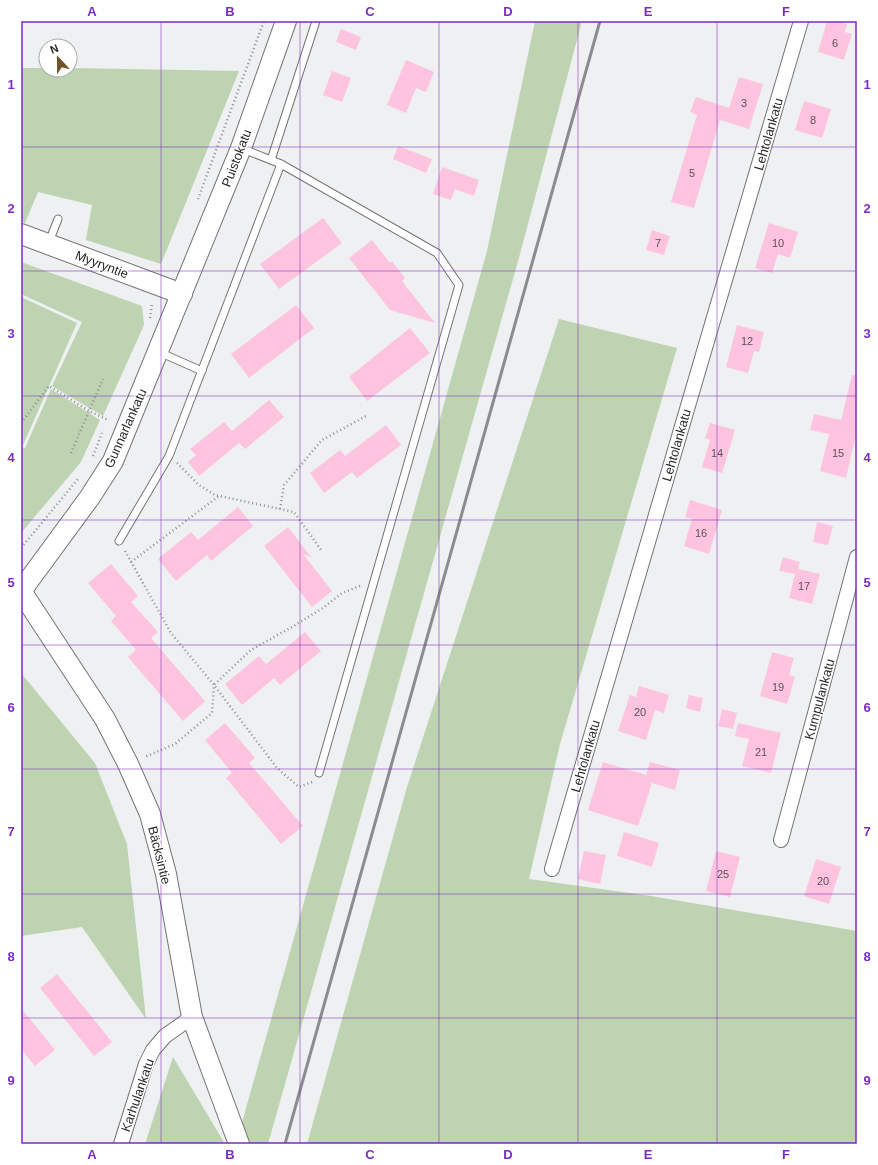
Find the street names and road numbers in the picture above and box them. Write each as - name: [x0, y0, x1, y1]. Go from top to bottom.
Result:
- street label: Lehtolankatu: [751, 96, 786, 172]
- street label: Puistokatu: [219, 127, 254, 189]
- street label: Myyryntie: [73, 247, 130, 281]
- street label: Gunnarlankatu: [101, 386, 150, 470]
- street label: Lehtolankatu: [659, 407, 694, 483]
- street label: Kumpulankatu: [801, 657, 837, 741]
- street label: Lehtolankatu: [568, 718, 603, 794]
- street label: Bäcksintie: [145, 825, 174, 886]
- street label: Karhulankatu: [118, 1056, 157, 1134]

